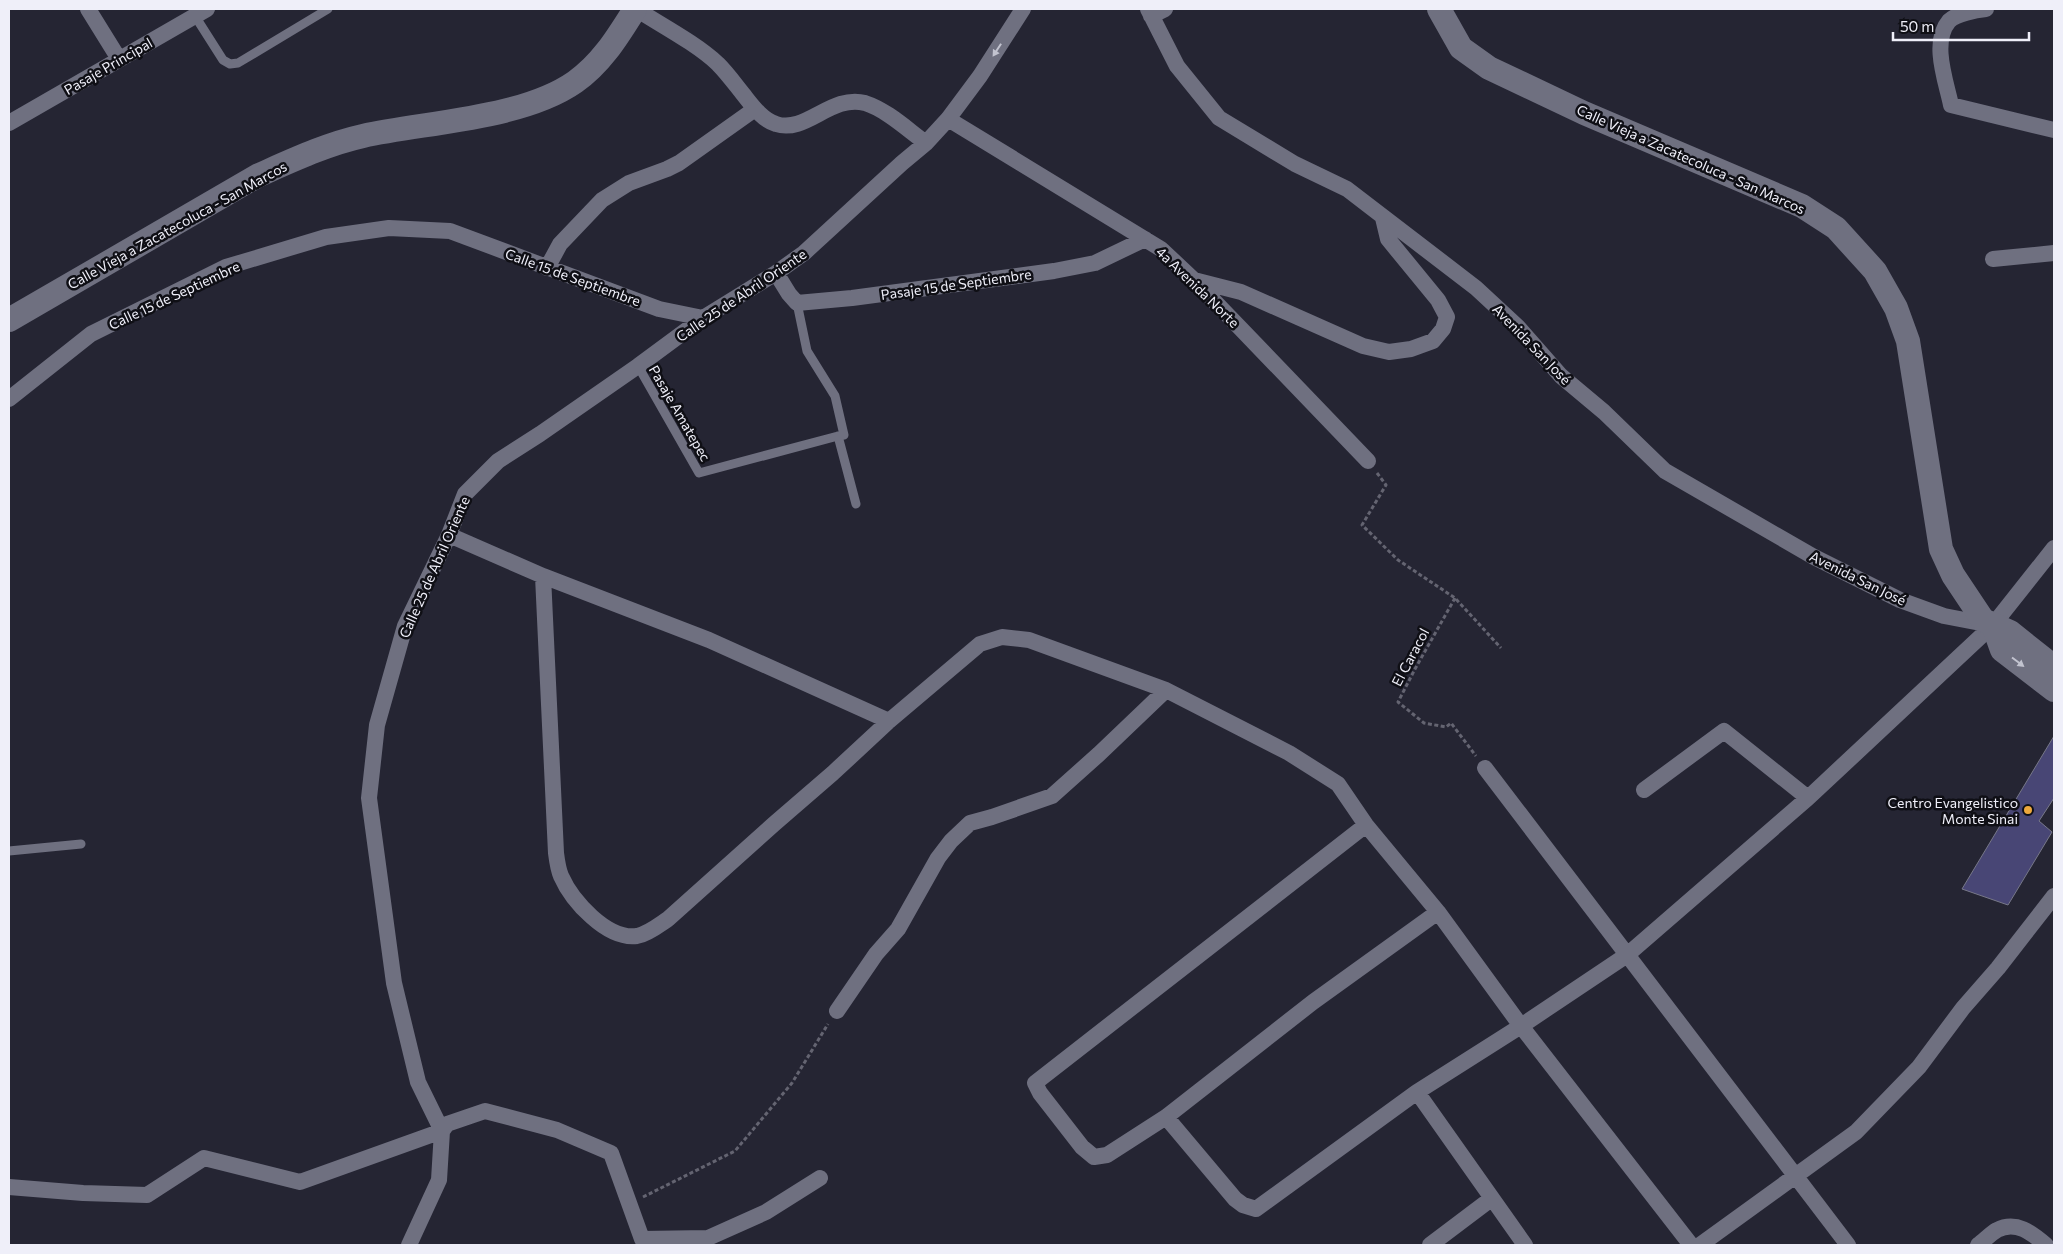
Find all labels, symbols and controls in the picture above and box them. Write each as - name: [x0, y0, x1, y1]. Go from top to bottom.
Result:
- scale bar: [1893, 10, 2029, 42]
- text: 50 m: [1900, 17, 1934, 35]
- street label: Pasaje Principal: [61, 34, 155, 98]
- one-way arrow: [992, 43, 1002, 56]
- street label: Calle Vieja a Zacatecoluca - San Marcos: [1574, 101, 1808, 217]
- street label: Calle Vieja a Zacatecoluca - San Marcos: [64, 157, 290, 293]
- street label: 4a Avenida Norte: [1153, 243, 1243, 331]
- street label: Calle 15 de Septiembre: [503, 245, 643, 309]
- street label: Calle 25 de Abril Oriente: [673, 245, 809, 345]
- street label: Calle 15 de Septiembre: [106, 257, 242, 333]
- street label: Pasaje 15 de Septiembre: [880, 265, 1032, 303]
- street label: Avenida San José: [1489, 300, 1575, 388]
- street label: Pasaje Amatepec: [646, 362, 714, 464]
- street label: Calle 25 de Abril Oriente: [395, 494, 473, 640]
- street label: Avenida San José: [1807, 547, 1909, 609]
- street label: El Caracol: [1388, 625, 1432, 689]
- one-way arrow: [2011, 656, 2024, 667]
- place label: Centro Evangelistico Monte Sinai: [1887, 794, 2018, 827]
- marker: Centro Evangelistico Monte Sinai: [2022, 804, 2034, 816]

